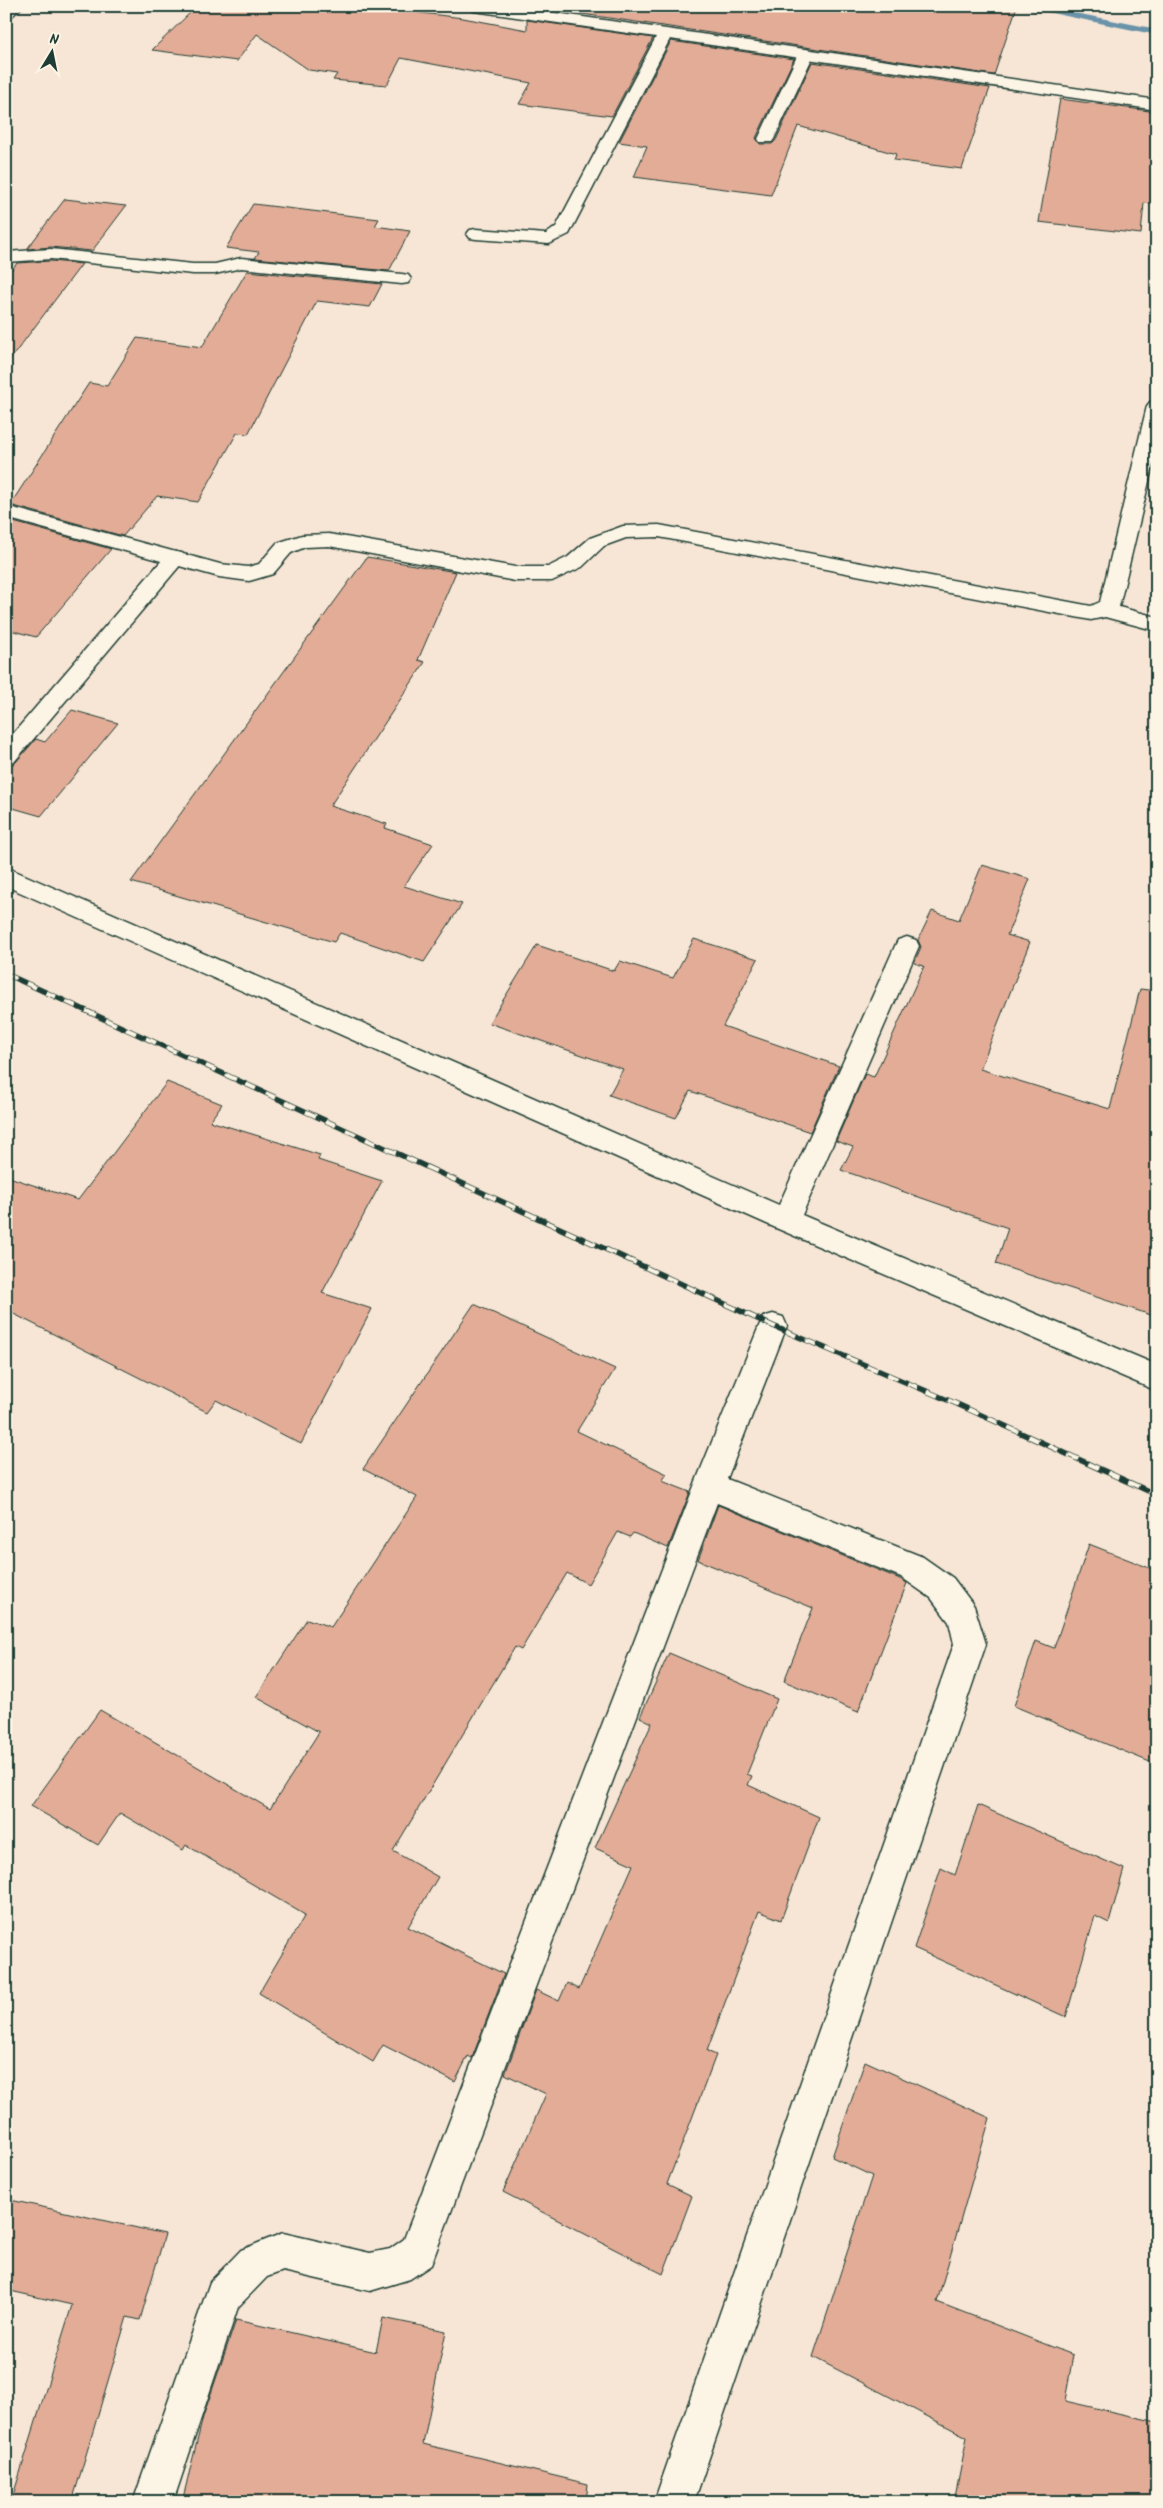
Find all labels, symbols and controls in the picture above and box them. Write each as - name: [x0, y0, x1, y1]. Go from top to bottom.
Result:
- north arrow: [28, 28, 78, 78]
- text: N: [48, 29, 61, 52]

